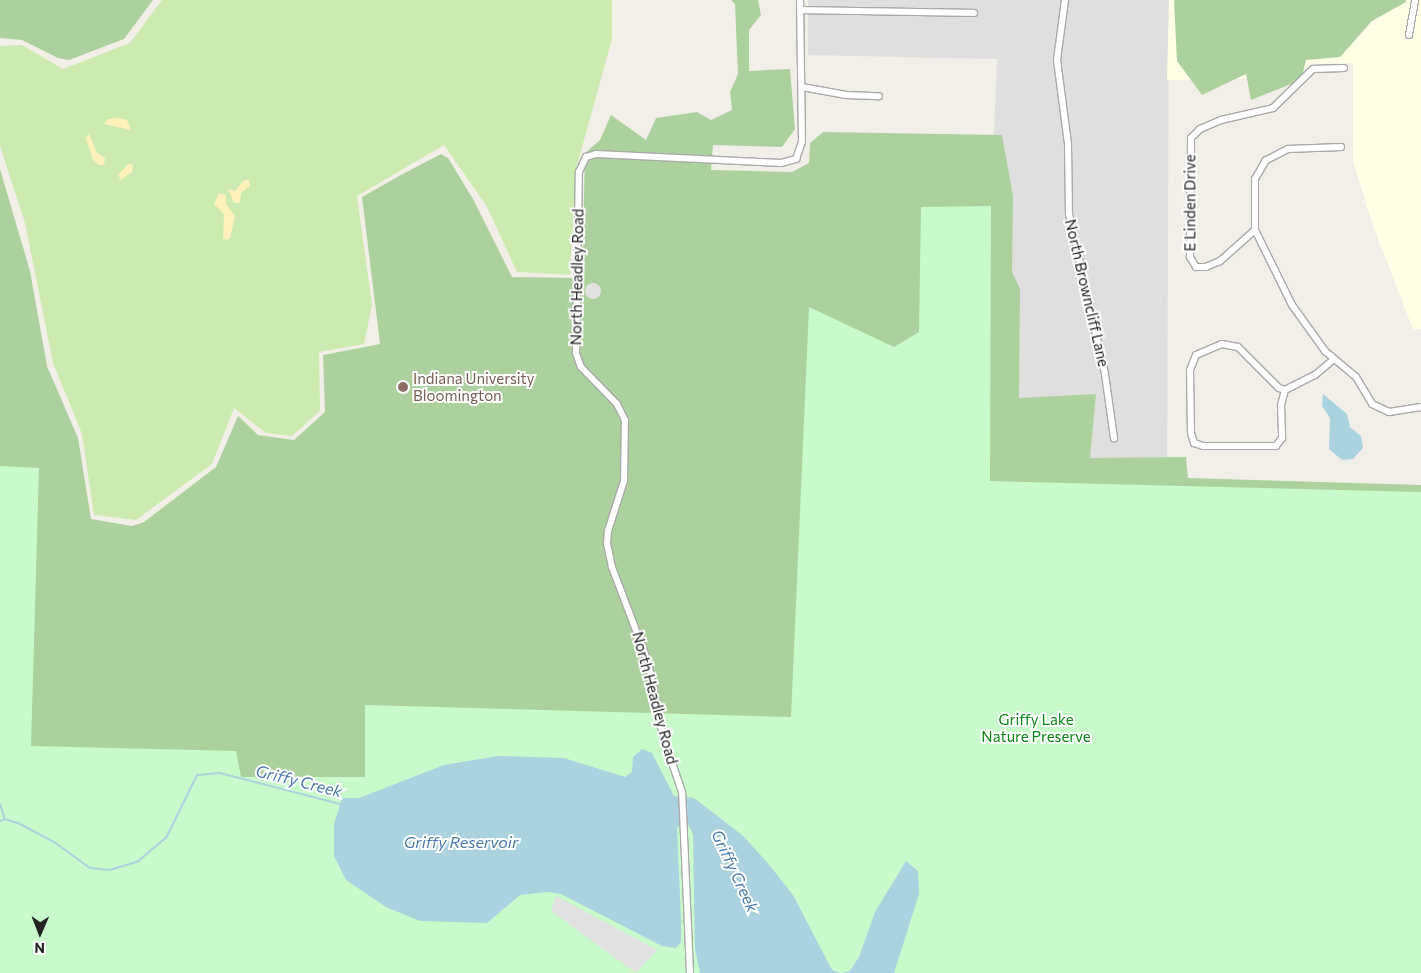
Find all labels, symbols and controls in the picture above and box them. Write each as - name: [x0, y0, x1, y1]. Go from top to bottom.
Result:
- street label: E Linden Drive: [1181, 154, 1199, 252]
- street label: North Headley Road: [567, 208, 587, 346]
- street label: North Browncliff Lane: [1061, 217, 1113, 369]
- place label: Indiana University Bloomington: [413, 369, 535, 404]
- marker: Indiana University Bloomington: [397, 381, 409, 393]
- street label: North Headley Road: [629, 630, 681, 766]
- park label: Griffy Lake Nature Preserve: [981, 710, 1091, 745]
- water label: Griffy Creek: [254, 761, 344, 801]
- water label: Griffy Creek: [708, 827, 762, 915]
- water label: Griffy Reservoir: [404, 832, 518, 852]
- north arrow: [15, 908, 65, 958]
- text: N: [34, 940, 45, 957]

